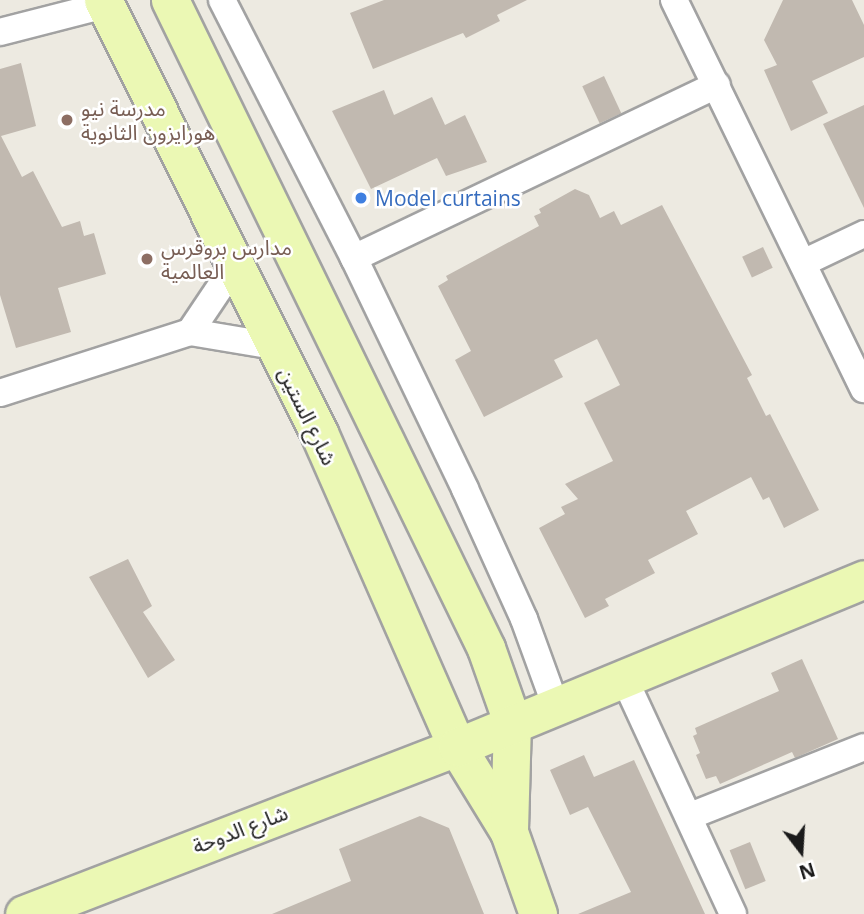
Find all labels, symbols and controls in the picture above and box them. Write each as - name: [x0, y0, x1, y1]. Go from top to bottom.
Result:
- place label: مدرسة نيو هورايزون الثانوية: [81, 95, 215, 145]
- marker: مدرسة نيو هورايزون الثانوية: [59, 112, 75, 128]
- place label: Model curtains: [375, 185, 521, 211]
- marker: Model curtains: [353, 190, 369, 206]
- place label: مدارس بروقرس العالمية: [161, 234, 292, 284]
- marker: مدارس بروقرس العالمية: [139, 251, 155, 267]
- street label: شارع الستين: [274, 363, 342, 469]
- street label: شارع الدوحة: [189, 799, 291, 859]
- north arrow: [766, 816, 836, 886]
- text: N: [796, 856, 818, 886]

